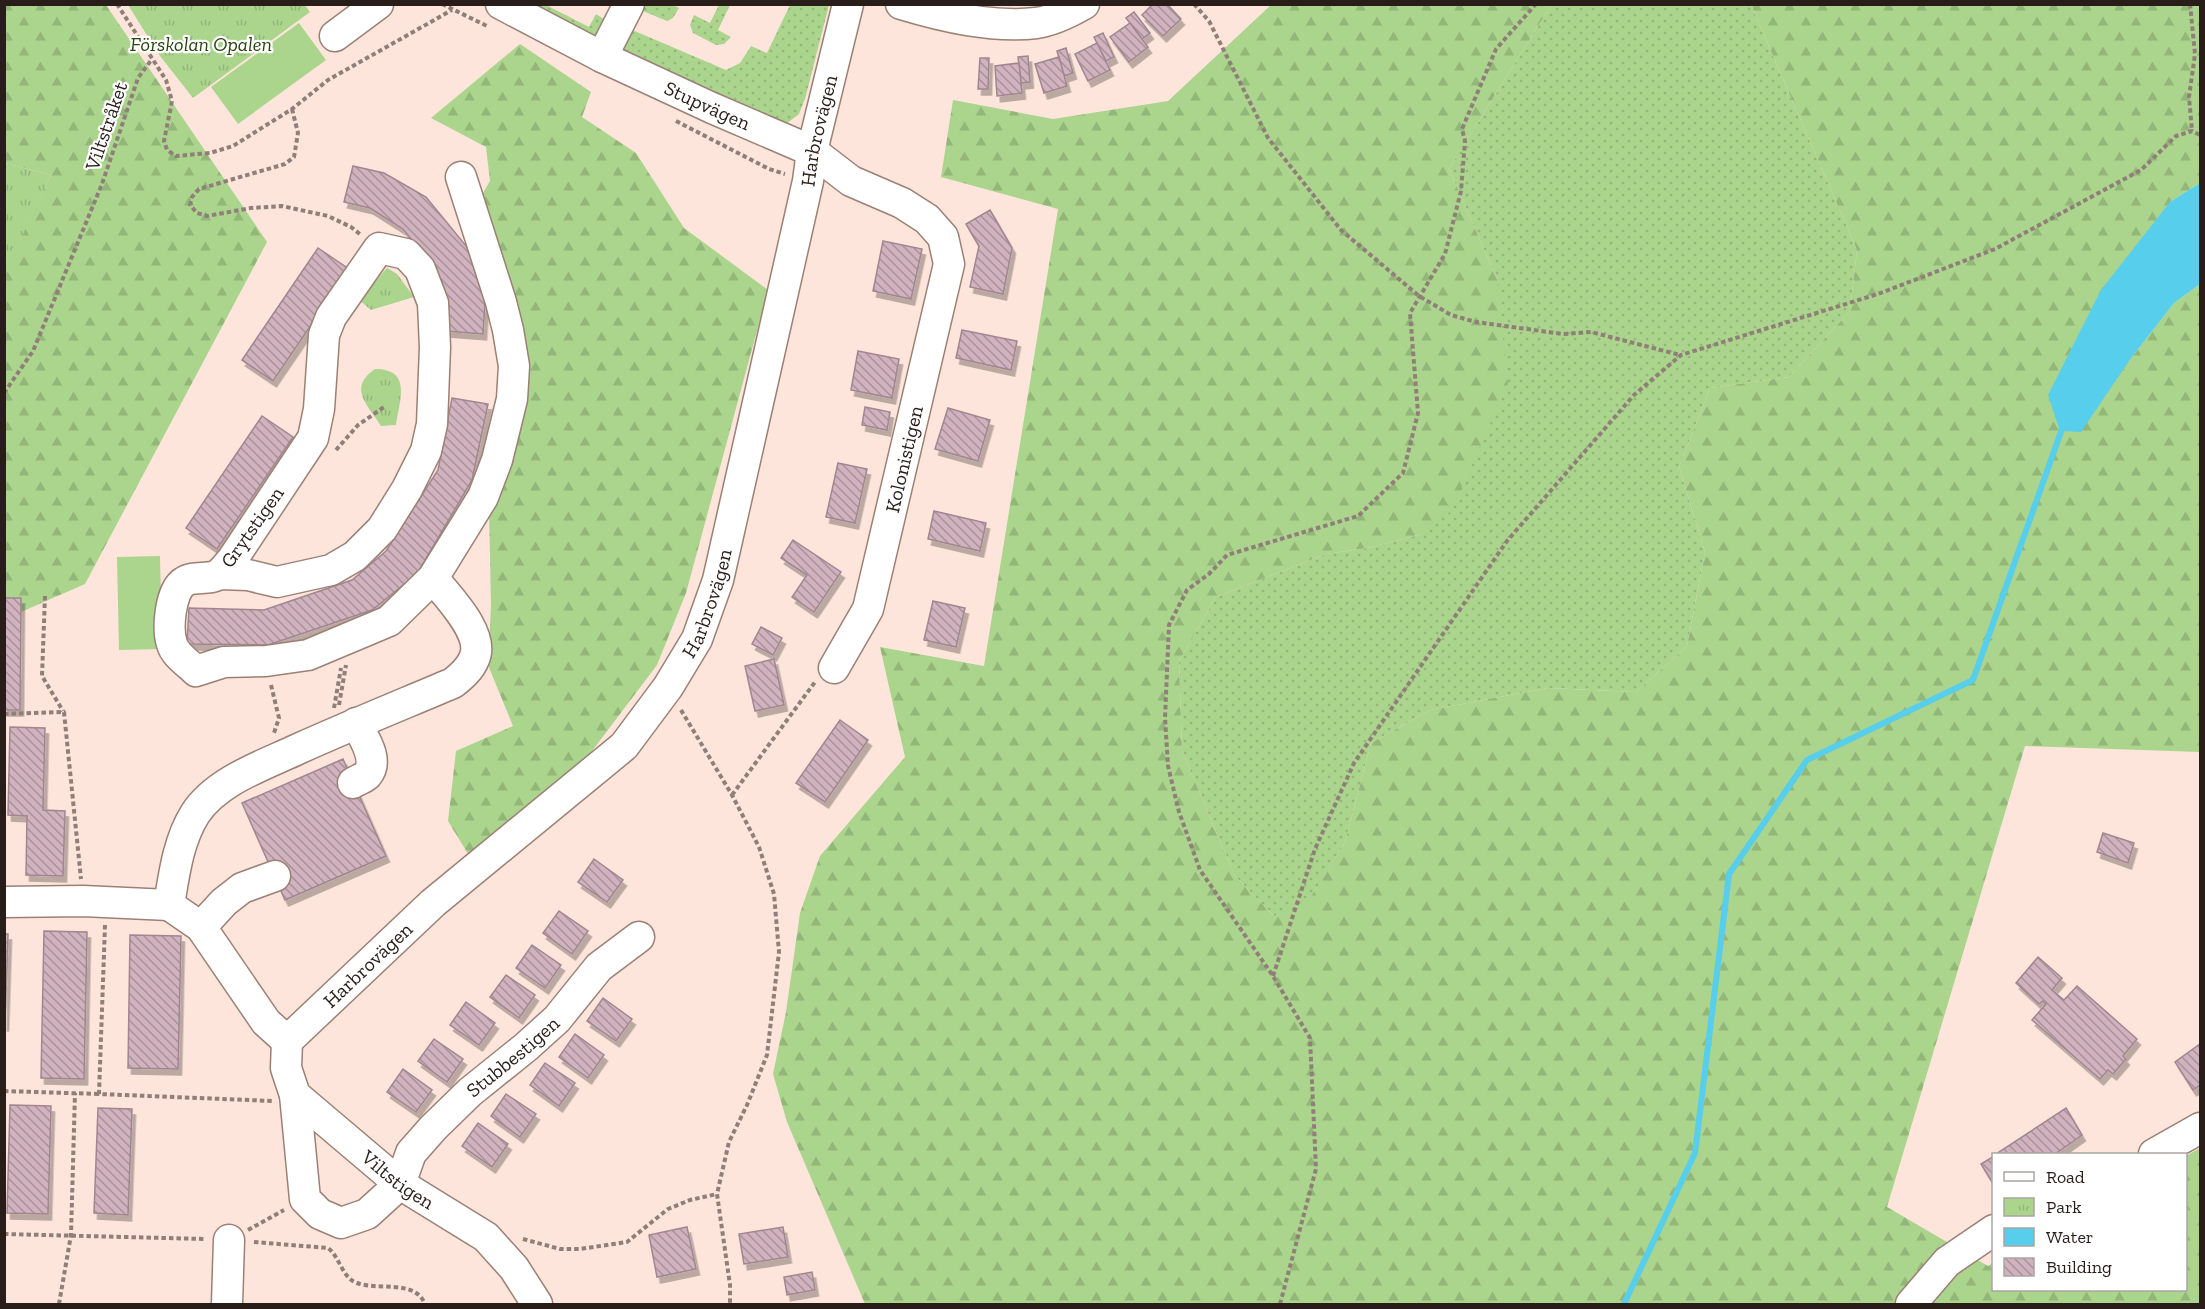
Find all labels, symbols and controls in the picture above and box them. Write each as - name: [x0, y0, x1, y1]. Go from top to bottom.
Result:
- park label: Förskolan Opalen: [130, 32, 272, 56]
- street label: Harbrovägen: [795, 72, 842, 188]
- street label: Stupvägen: [661, 76, 754, 135]
- street label: Viltstråket: [79, 78, 133, 174]
- street label: Kolonistigen: [880, 403, 928, 515]
- street label: Grytstigen: [215, 481, 289, 572]
- street label: Harbrovägen: [677, 546, 737, 662]
- street label: Harbrovägen: [318, 917, 418, 1013]
- street label: Stubbestigen: [461, 1011, 565, 1102]
- street label: Viltstigen: [356, 1144, 439, 1215]
- legend: [1992, 1153, 2187, 1291]
- text: Road: [2046, 1166, 2085, 1188]
- text: Park: [2046, 1196, 2082, 1218]
- text: Water: [2046, 1226, 2093, 1248]
- text: Building: [2046, 1256, 2112, 1278]

